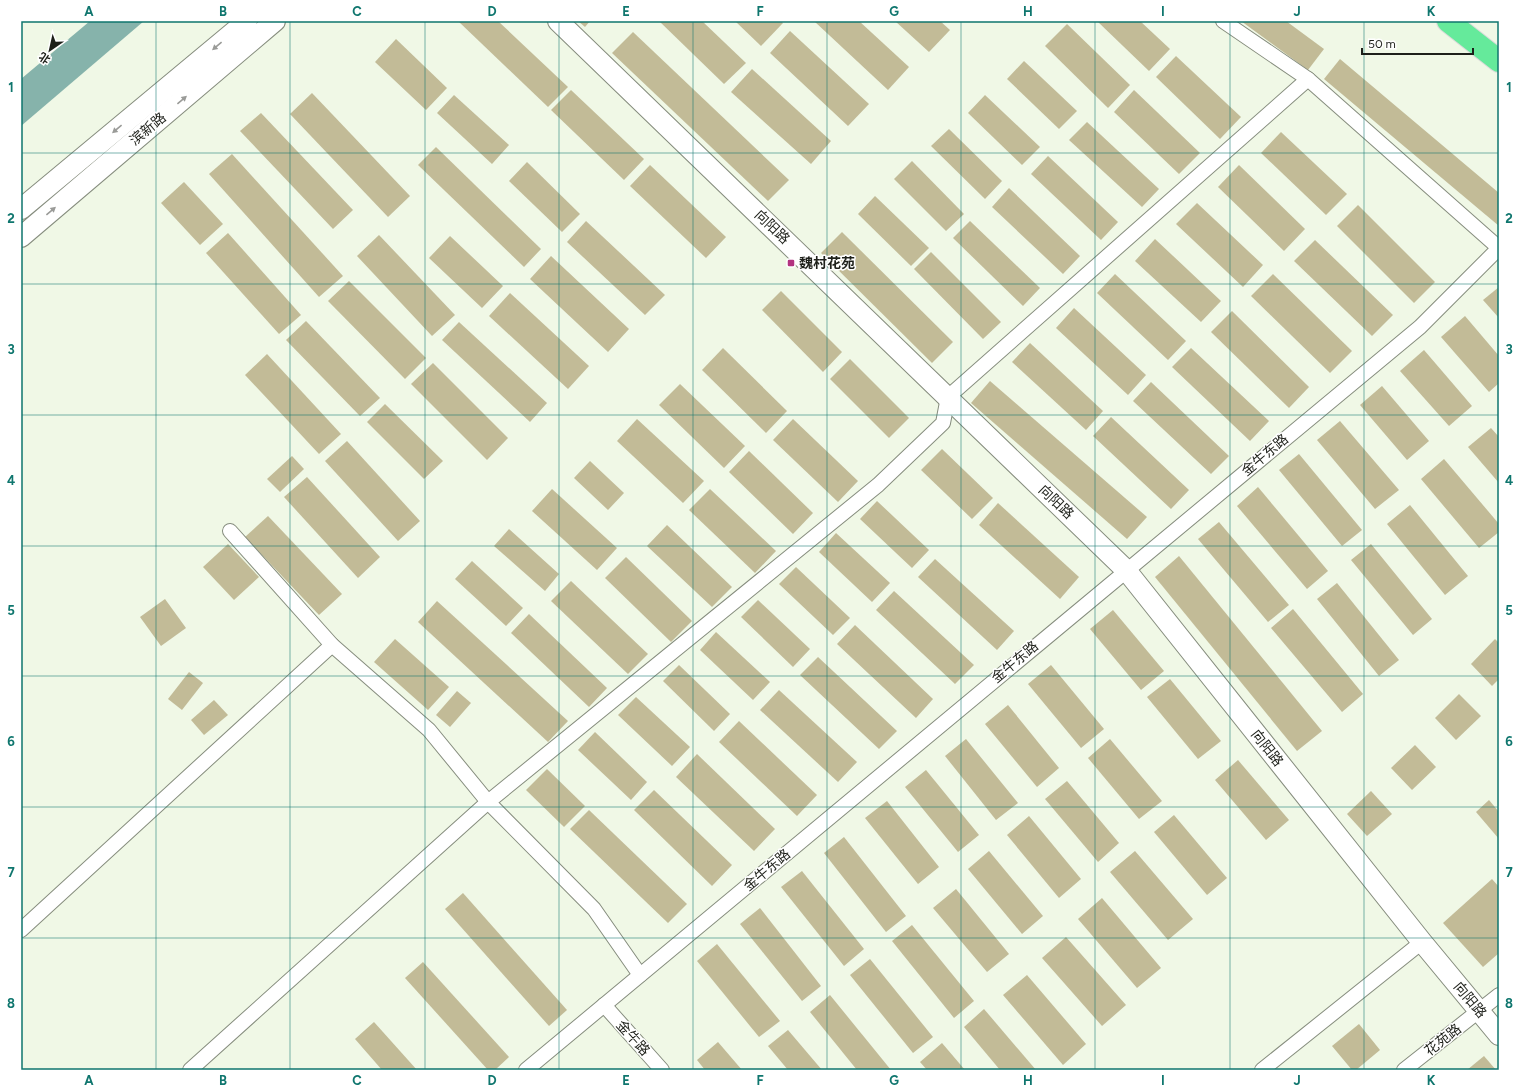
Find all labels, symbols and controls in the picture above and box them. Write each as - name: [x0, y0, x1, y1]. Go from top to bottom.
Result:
- text: A: [84, 4, 94, 19]
- text: B: [219, 4, 227, 19]
- text: C: [352, 4, 362, 19]
- text: D: [487, 4, 497, 19]
- text: E: [622, 4, 630, 19]
- text: F: [756, 4, 764, 19]
- text: G: [889, 4, 899, 19]
- text: H: [1023, 4, 1033, 19]
- text: I: [1161, 4, 1165, 19]
- text: J: [1293, 4, 1301, 19]
- text: K: [1427, 4, 1436, 19]
- north arrow: [30, 30, 70, 70]
- scale bar: [1362, 30, 1473, 56]
- text: 50 m: [1368, 37, 1396, 51]
- one-way arrow: [212, 41, 223, 50]
- text: 北: [36, 49, 53, 66]
- text: 1: [8, 80, 14, 95]
- text: 1: [1506, 80, 1512, 95]
- one-way arrow: [176, 96, 187, 105]
- street label: 滨新路: [126, 109, 170, 149]
- one-way arrow: [112, 124, 123, 133]
- street label: 向阳路: [751, 206, 793, 248]
- one-way arrow: [45, 207, 56, 216]
- text: 2: [7, 211, 15, 226]
- text: 2: [1505, 211, 1513, 226]
- place label: 魏村花苑: [799, 255, 855, 272]
- marker: 魏村花苑: [786, 258, 796, 268]
- text: 3: [7, 342, 15, 357]
- text: 3: [1505, 342, 1513, 357]
- street label: 金牛东路: [1238, 430, 1292, 480]
- text: 4: [7, 473, 15, 488]
- text: 4: [1505, 473, 1513, 488]
- street label: 向阳路: [1035, 481, 1077, 523]
- text: 5: [7, 603, 15, 618]
- text: 5: [1505, 603, 1513, 618]
- street label: 金牛东路: [988, 637, 1042, 687]
- street label: 向阳路: [1247, 726, 1287, 770]
- text: 6: [7, 734, 15, 749]
- text: 6: [1505, 734, 1513, 749]
- street label: 金牛东路: [740, 845, 794, 895]
- text: 7: [7, 865, 15, 880]
- text: 7: [1505, 865, 1513, 880]
- street label: 向阳路: [1450, 978, 1490, 1022]
- text: 8: [7, 996, 15, 1011]
- text: 8: [1505, 996, 1513, 1011]
- street label: 金牛路: [613, 1017, 653, 1059]
- street label: 花苑路: [1421, 1020, 1465, 1060]
- text: A: [84, 1073, 94, 1088]
- text: B: [219, 1073, 227, 1088]
- text: C: [352, 1073, 362, 1088]
- text: D: [487, 1073, 497, 1088]
- text: E: [622, 1073, 630, 1088]
- text: F: [756, 1073, 764, 1088]
- text: G: [889, 1073, 899, 1088]
- text: H: [1023, 1073, 1033, 1088]
- text: I: [1161, 1073, 1165, 1088]
- text: J: [1293, 1073, 1301, 1088]
- text: K: [1427, 1073, 1436, 1088]

